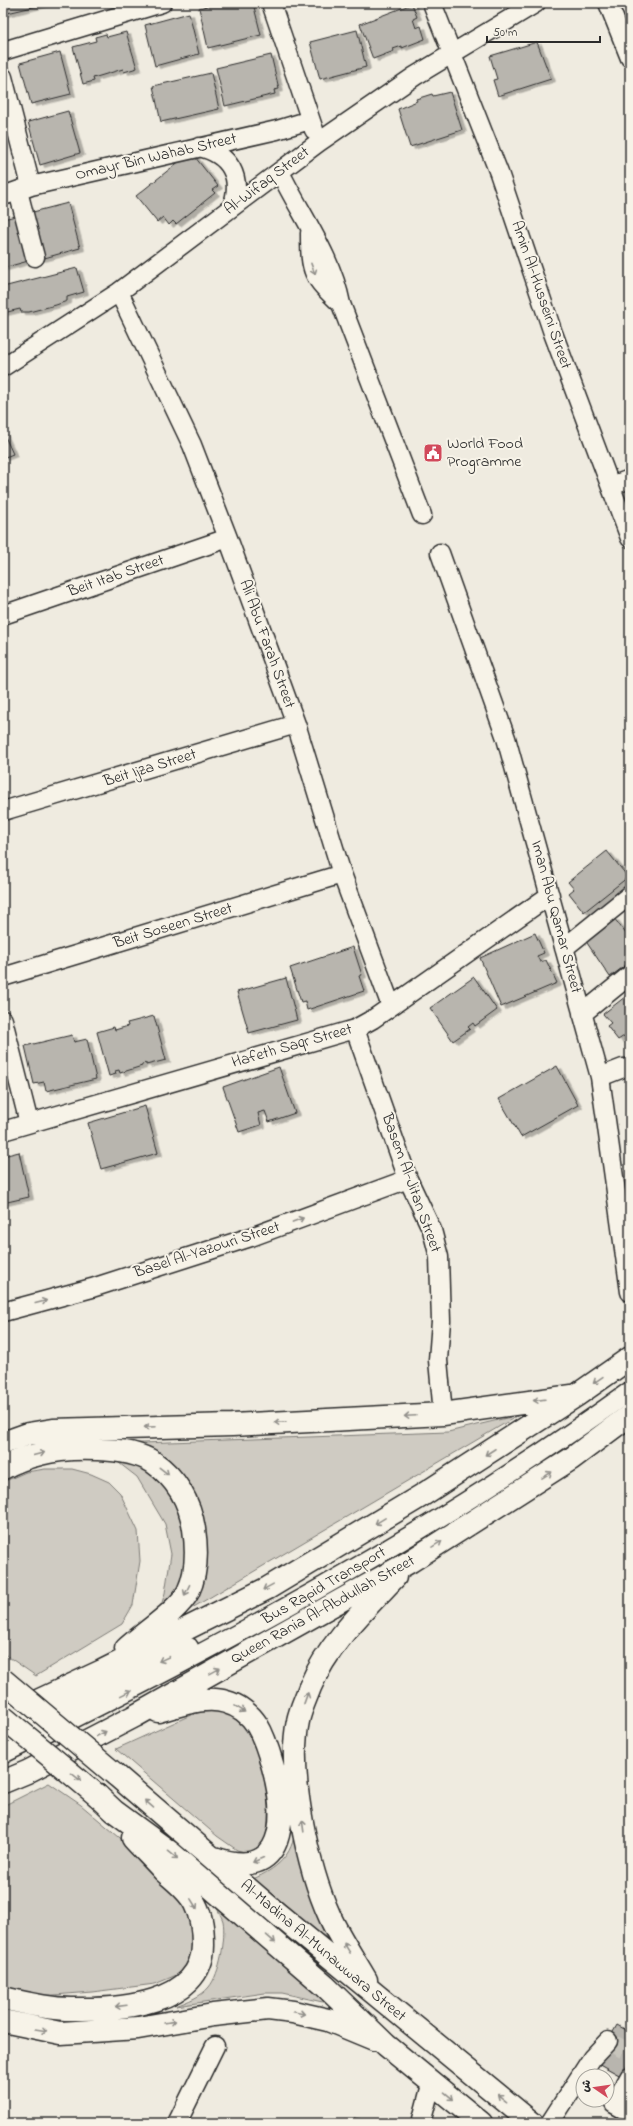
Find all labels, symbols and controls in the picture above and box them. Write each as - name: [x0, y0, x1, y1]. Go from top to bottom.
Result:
- scale bar: [487, 18, 600, 44]
- text: 50 m: [493, 24, 517, 42]
- street label: Omayr Bin Wahab Street: [73, 127, 240, 187]
- street label: Al-Wifaq Street: [219, 140, 315, 221]
- street label: Amin Al-Husseini Street: [504, 218, 578, 373]
- one-way arrow: [310, 262, 318, 274]
- place label: World Food Programme: [447, 432, 523, 474]
- public building icon: World Food Programme: [422, 442, 444, 464]
- street label: Beit Itab Street: [64, 548, 168, 604]
- street label: Ali Abu Farah Street: [233, 576, 302, 712]
- street label: Beit Ijza Street: [100, 742, 200, 794]
- street label: Iman Abu Qamar Street: [524, 838, 588, 997]
- street label: Beit Soseen Street: [109, 896, 236, 956]
- street label: Hafeth Saqr Street: [229, 1017, 356, 1075]
- street label: Basem Al-Jitan Street: [374, 1109, 448, 1257]
- street label: Basel Al-Yazouri Street: [130, 1215, 284, 1285]
- one-way arrow: [291, 1215, 303, 1223]
- one-way arrow: [34, 1298, 47, 1305]
- one-way arrow: [593, 1376, 604, 1384]
- one-way arrow: [533, 1396, 546, 1404]
- one-way arrow: [404, 1412, 417, 1419]
- one-way arrow: [274, 1419, 287, 1426]
- one-way arrow: [144, 1424, 157, 1431]
- one-way arrow: [484, 1448, 495, 1456]
- one-way arrow: [33, 1450, 46, 1458]
- one-way arrow: [158, 1467, 169, 1476]
- one-way arrow: [541, 1470, 552, 1479]
- one-way arrow: [375, 1517, 386, 1525]
- street label: Bus Rapid Transport: [256, 1540, 391, 1632]
- one-way arrow: [431, 1540, 443, 1548]
- street label: Queen Rania Al-Abdullah Street: [226, 1549, 420, 1671]
- one-way arrow: [183, 1584, 190, 1596]
- one-way arrow: [262, 1584, 274, 1592]
- one-way arrow: [158, 1656, 170, 1663]
- one-way arrow: [208, 1667, 220, 1675]
- one-way arrow: [119, 1689, 131, 1696]
- one-way arrow: [303, 1692, 310, 1705]
- one-way arrow: [234, 1705, 245, 1713]
- one-way arrow: [94, 1729, 106, 1737]
- one-way arrow: [71, 1773, 82, 1782]
- one-way arrow: [143, 1799, 154, 1808]
- one-way arrow: [299, 1820, 307, 1833]
- one-way arrow: [167, 1850, 178, 1859]
- one-way arrow: [252, 1857, 264, 1864]
- street label: Al-Madina Al-Munawwara Street: [235, 1874, 412, 2028]
- one-way arrow: [190, 1898, 199, 1909]
- one-way arrow: [266, 1935, 277, 1944]
- one-way arrow: [342, 1942, 350, 1954]
- one-way arrow: [115, 2002, 128, 2010]
- one-way arrow: [292, 2010, 305, 2018]
- one-way arrow: [163, 2018, 176, 2026]
- one-way arrow: [34, 2026, 47, 2034]
- north arrow: [575, 2068, 615, 2108]
- text: ش: [577, 2078, 595, 2094]
- one-way arrow: [444, 2091, 455, 2100]
- one-way arrow: [497, 2094, 508, 2103]

